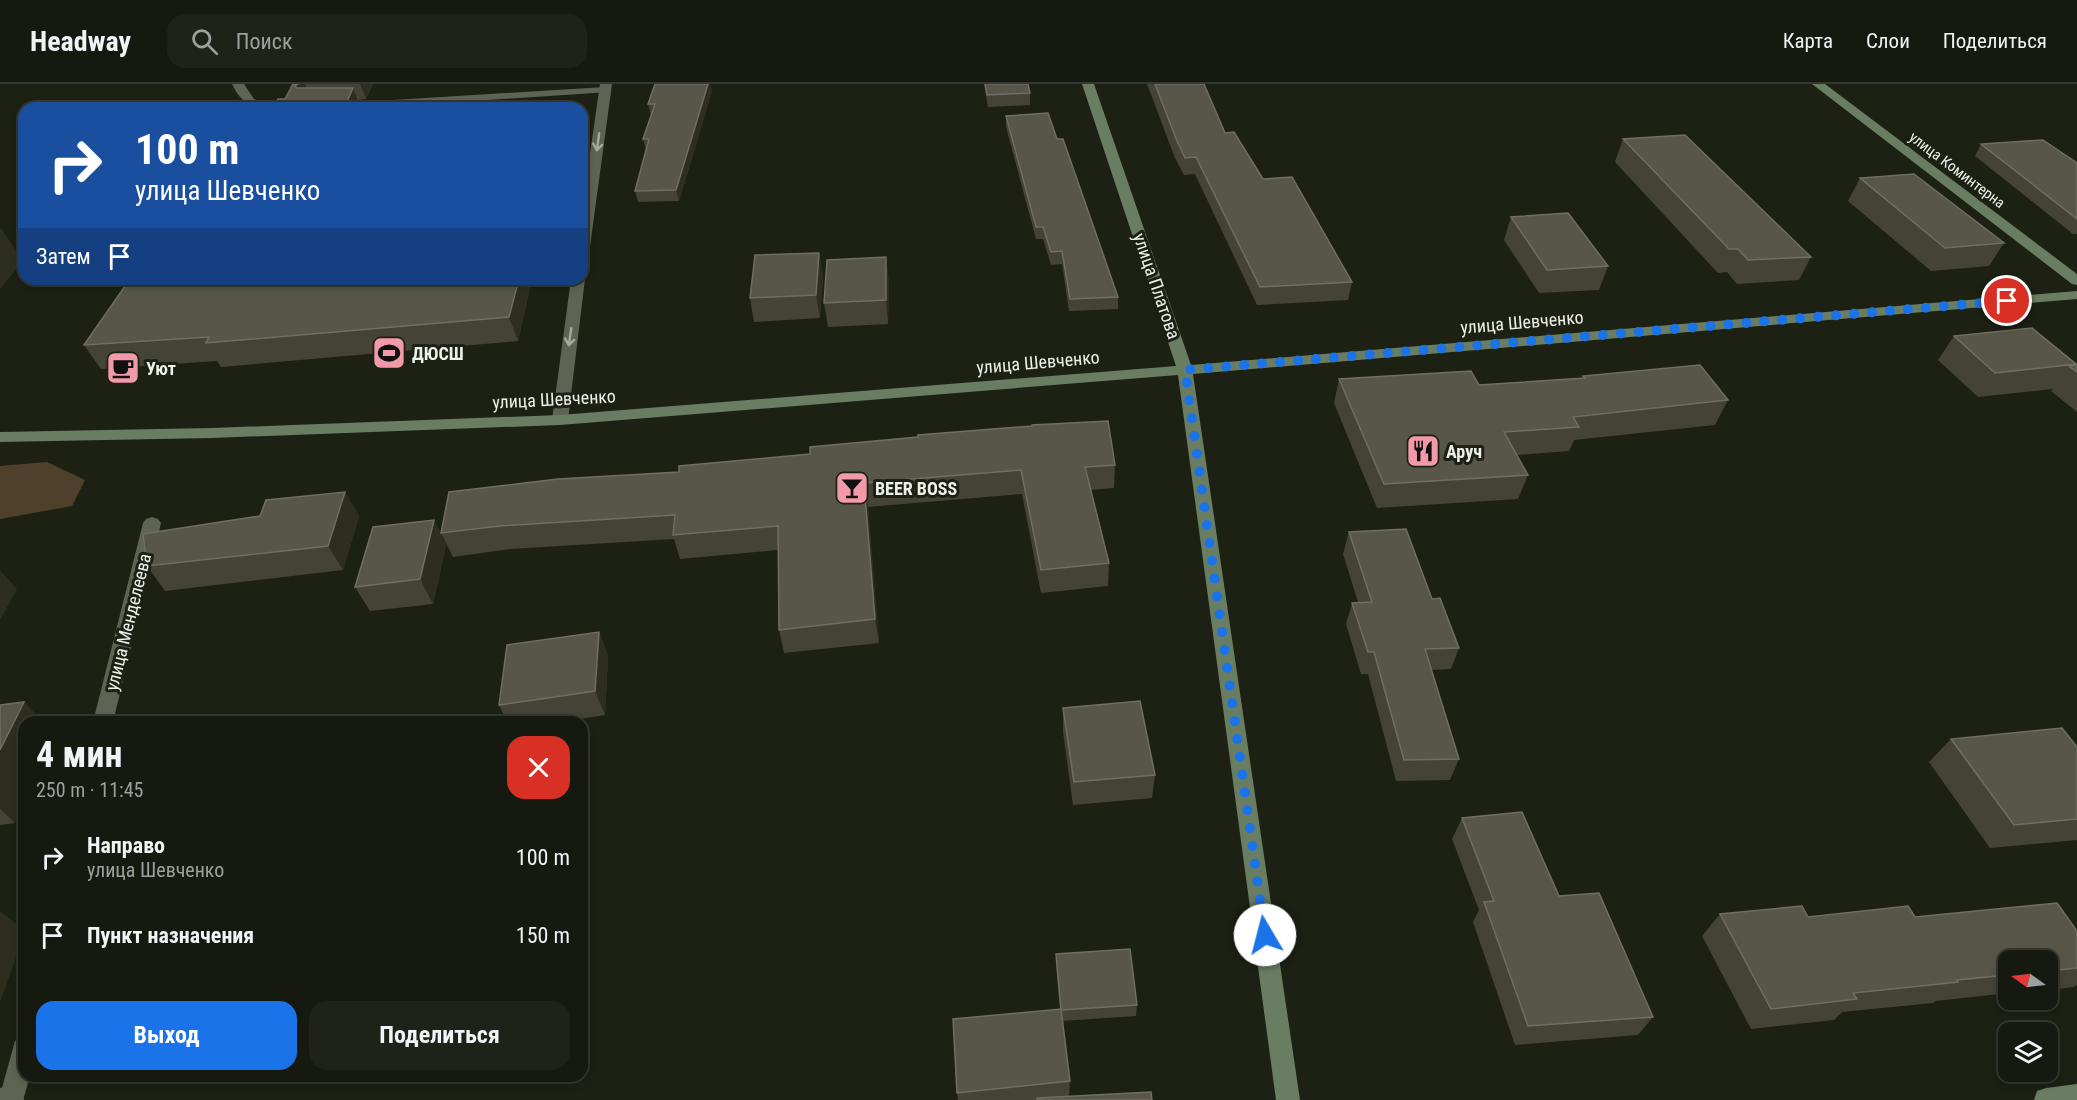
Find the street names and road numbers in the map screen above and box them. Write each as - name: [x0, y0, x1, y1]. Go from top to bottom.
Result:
- street label: улица Коминтерна: [1905, 128, 2009, 212]
- street label: улица Платова: [1129, 230, 1185, 342]
- street label: улица Шевченко: [1460, 306, 1584, 338]
- street label: улица Шевченко: [976, 346, 1100, 378]
- street label: улица Шевченко: [492, 385, 616, 413]
- street label: улица Менделеева: [101, 551, 155, 693]

